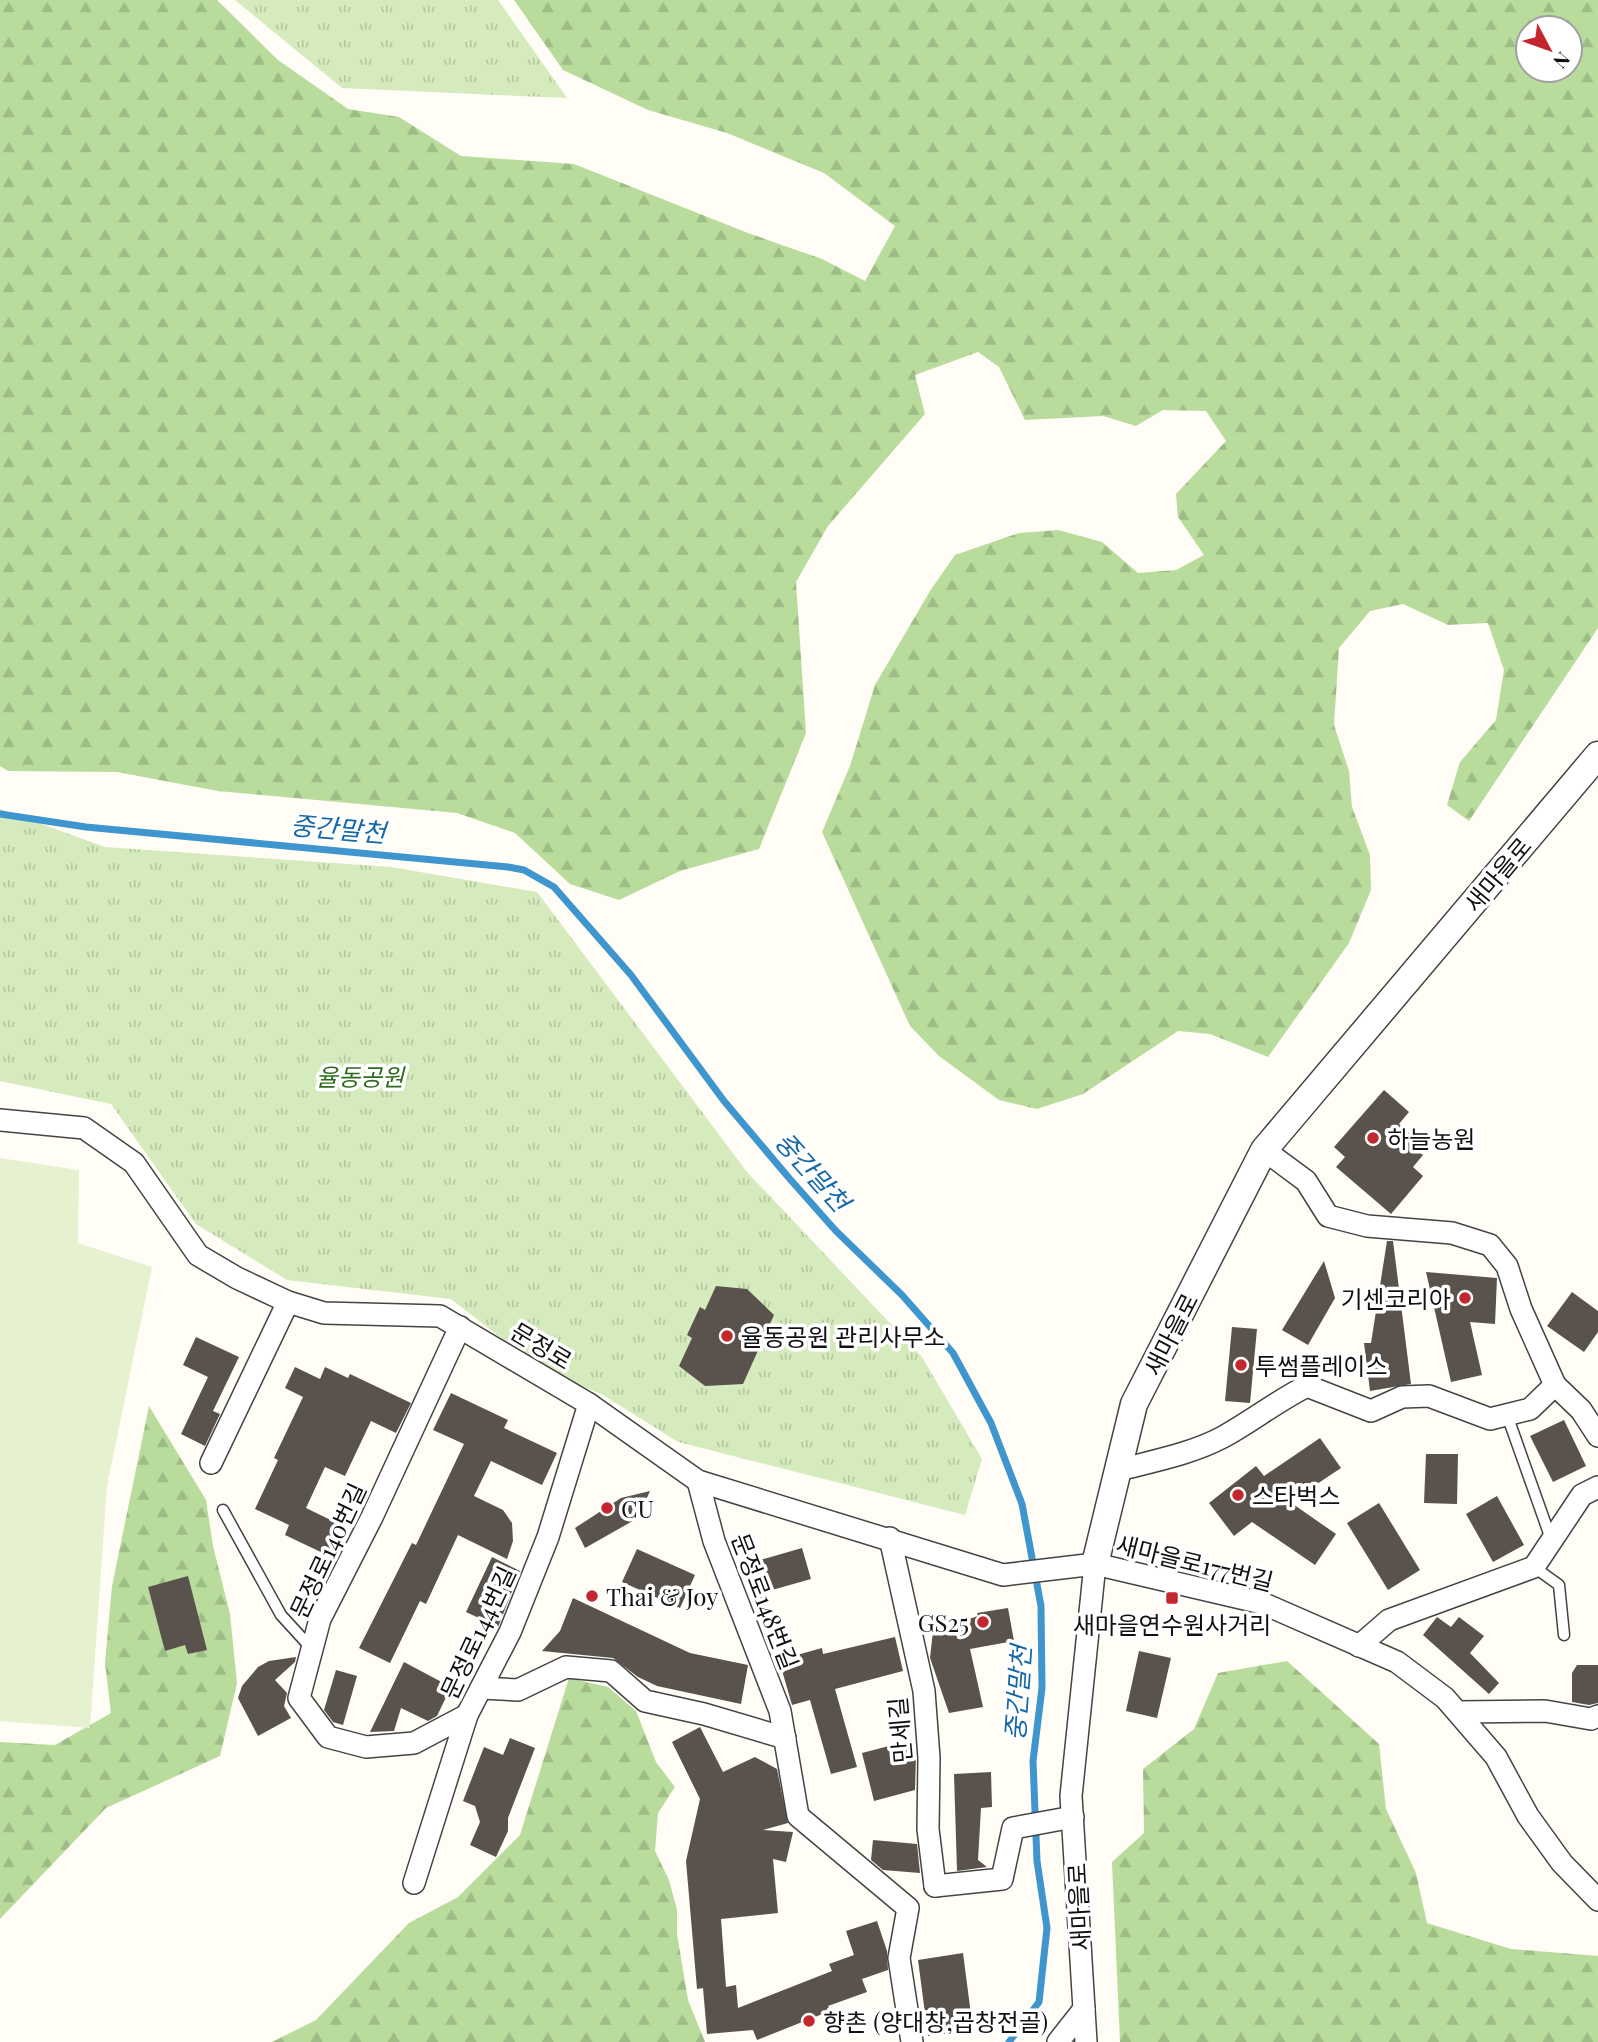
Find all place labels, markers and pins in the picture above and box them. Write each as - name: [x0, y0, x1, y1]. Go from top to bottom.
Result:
- place label: 하늘농원: [1387, 1122, 1475, 1154]
- marker: 하늘농원: [1365, 1130, 1381, 1146]
- place label: 기센코리아: [1341, 1282, 1451, 1314]
- marker: 기센코리아: [1457, 1290, 1473, 1306]
- place label: 율동공원 관리사무소: [741, 1320, 946, 1352]
- marker: 율동공원 관리사무소: [719, 1328, 735, 1344]
- place label: 투썸플레이스: [1255, 1349, 1387, 1381]
- marker: 투썸플레이스: [1233, 1357, 1249, 1373]
- place label: 스타벅스: [1252, 1479, 1340, 1511]
- marker: 스타벅스: [1230, 1487, 1246, 1503]
- place label: CU: [621, 1492, 654, 1524]
- marker: CU: [599, 1500, 615, 1516]
- place label: Thai & Joy: [606, 1580, 718, 1612]
- marker: Thai & Joy: [584, 1588, 600, 1604]
- marker: 새마을연수원사거리: [1164, 1590, 1180, 1606]
- place label: GS25: [918, 1606, 969, 1638]
- place label: 새마을연수원사거리: [1073, 1608, 1271, 1640]
- marker: GS25: [975, 1614, 991, 1630]
- place label: 향촌 (양대창,곱창전골): [823, 2005, 1048, 2037]
- marker: 향촌 (양대창,곱창전골): [801, 2013, 817, 2029]

